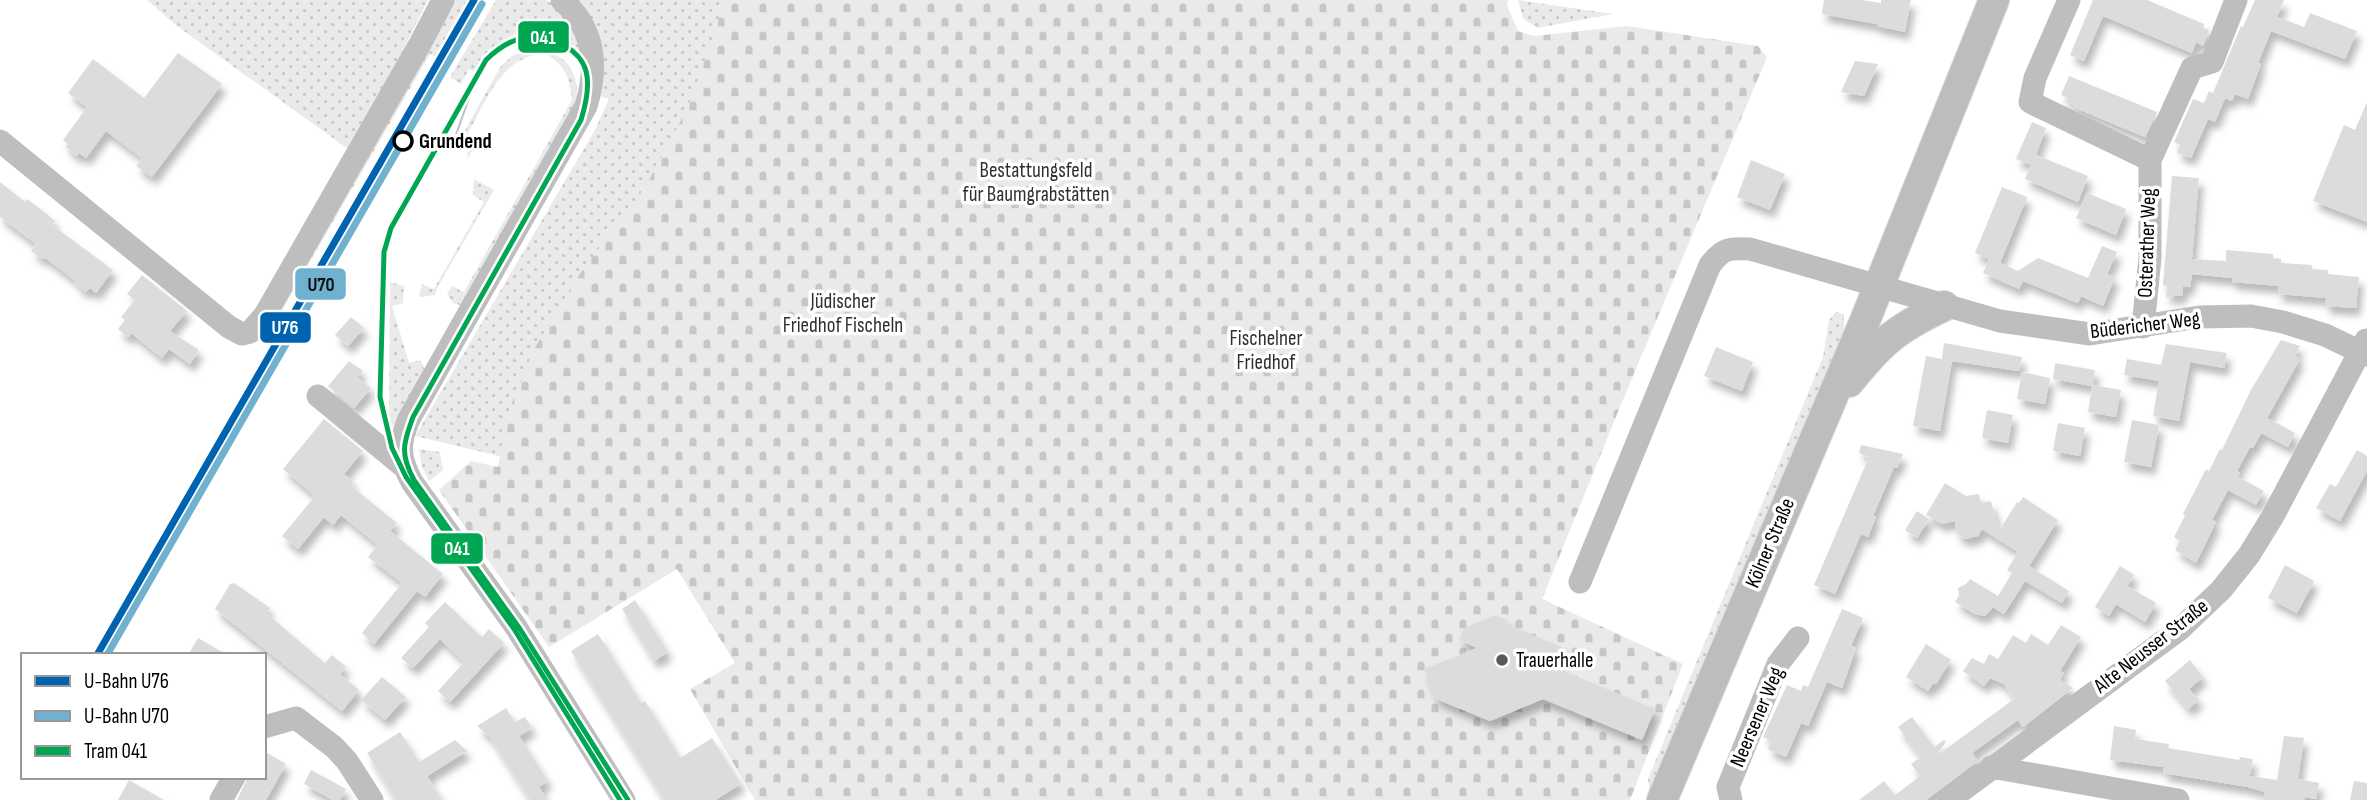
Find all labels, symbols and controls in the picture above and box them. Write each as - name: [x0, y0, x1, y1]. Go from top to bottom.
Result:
- line badge: 041: [517, 20, 570, 54]
- text: 041: [530, 27, 556, 50]
- place label: Grundend: [419, 129, 492, 154]
- marker: Grundend: [393, 131, 413, 151]
- park label: Bestattungsfeld für Baumgrabstätten: [963, 158, 1109, 207]
- street label: Osterather Weg: [2133, 188, 2161, 298]
- line badge: U70: [294, 267, 347, 301]
- text: U70: [307, 274, 335, 297]
- park label: Jüdischer Friedhof Fischeln: [783, 289, 903, 338]
- street label: Büdericher Weg: [2089, 306, 2201, 344]
- line badge: U76: [259, 311, 312, 344]
- text: U76: [271, 317, 299, 340]
- park label: Fischelner Friedhof: [1230, 326, 1302, 375]
- street label: Kölner Straße: [1740, 494, 1800, 592]
- line badge: 041: [430, 532, 484, 565]
- text: 041: [444, 538, 470, 561]
- street label: Alte Neusser Straße: [2088, 594, 2213, 699]
- place label: Trauerhalle: [1516, 648, 1593, 673]
- marker: Trauerhalle: [1494, 652, 1510, 668]
- legend: [21, 653, 266, 779]
- street label: Neersener Weg: [1725, 663, 1789, 771]
- text: U-Bahn U76: [84, 669, 169, 694]
- text: U-Bahn U70: [84, 704, 169, 729]
- text: Tram 041: [84, 739, 148, 764]

